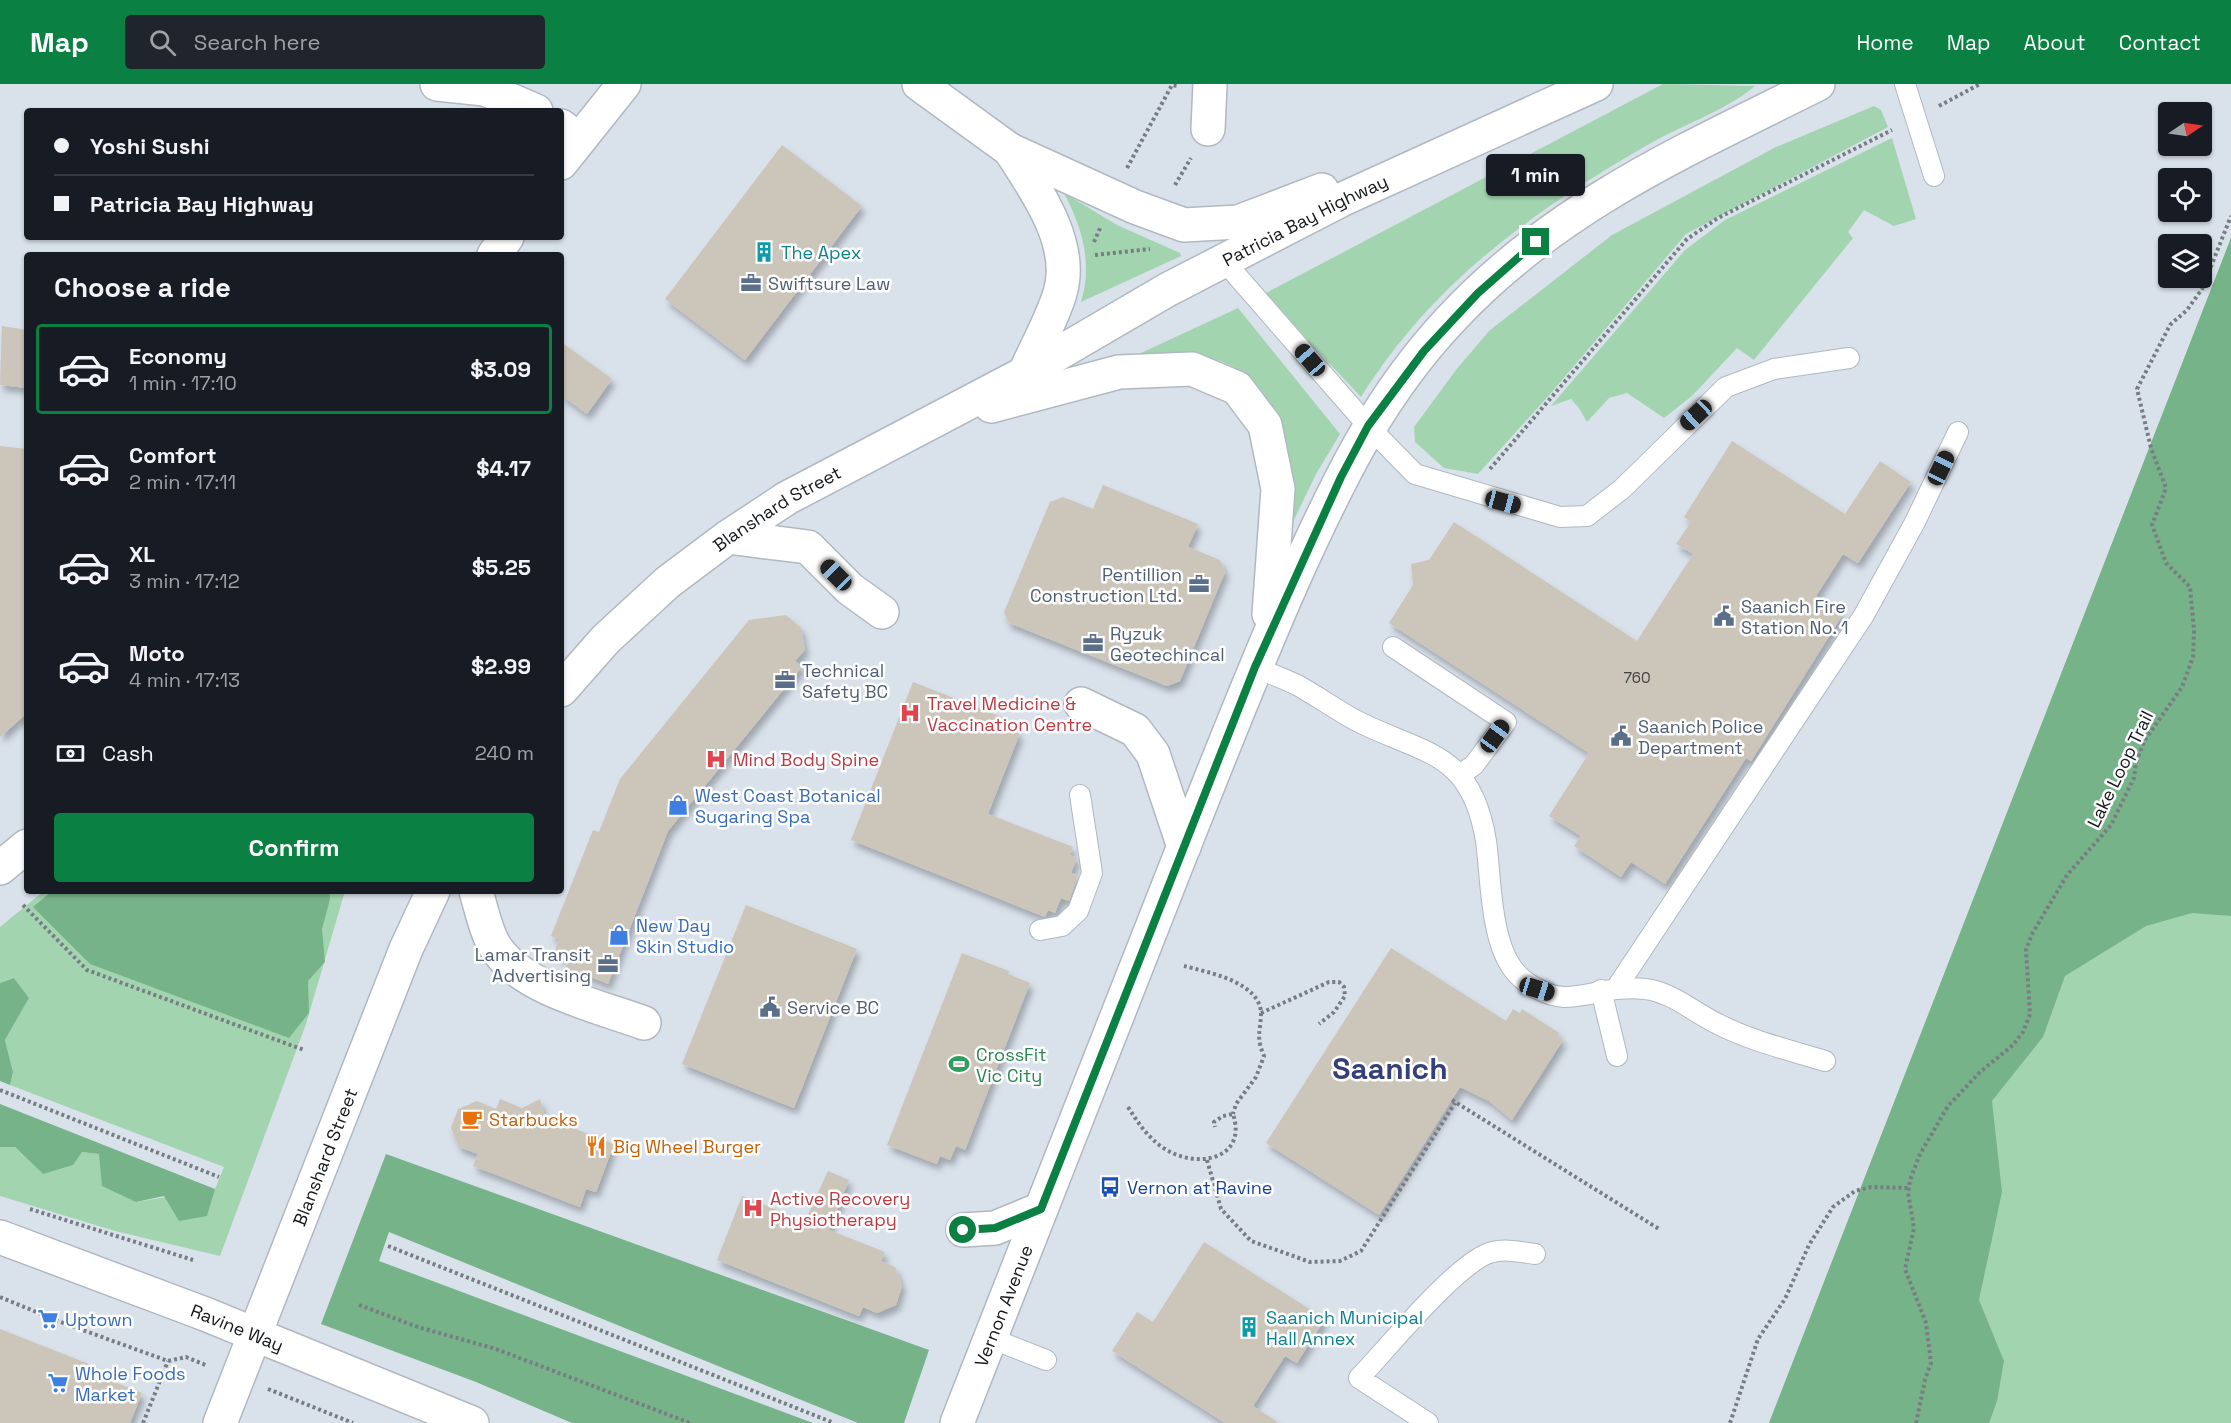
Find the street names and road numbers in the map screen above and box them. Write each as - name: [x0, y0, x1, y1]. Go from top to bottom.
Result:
- street label: Patricia Bay Highway: [1218, 169, 1391, 271]
- street label: Blanshard Street: [708, 460, 845, 556]
- street label: Lake Loop Trail: [2082, 707, 2158, 831]
- street label: Blanshard Street: [287, 1084, 362, 1229]
- street label: Vernon Avenue: [969, 1241, 1037, 1370]
- street label: Ravine Way: [188, 1298, 287, 1356]

